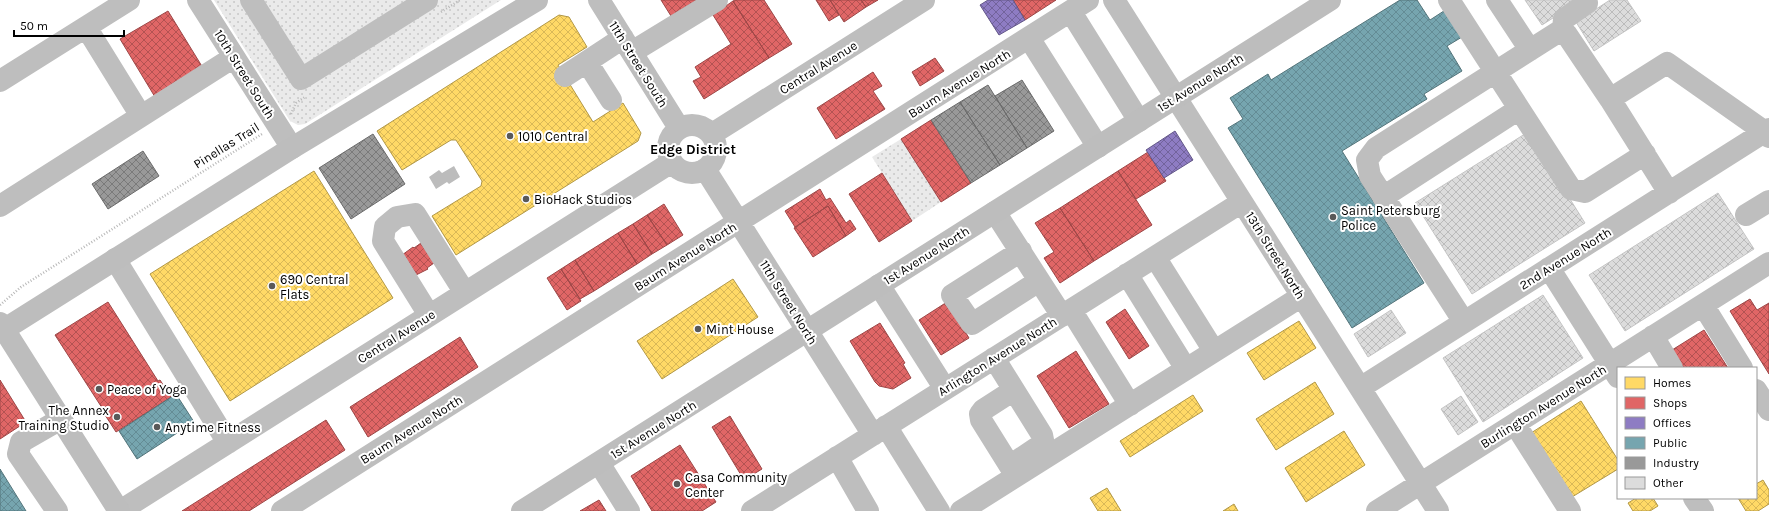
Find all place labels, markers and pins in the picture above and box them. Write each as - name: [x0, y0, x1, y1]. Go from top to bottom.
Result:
- place label: 1010 Central: [518, 129, 588, 144]
- marker: 1010 Central: [505, 131, 515, 141]
- place label: BioHack Studios: [534, 192, 632, 207]
- marker: BioHack Studios: [521, 194, 531, 204]
- place label: Saint Petersburg Police: [1341, 203, 1441, 233]
- marker: Saint Petersburg Police: [1328, 212, 1338, 222]
- place label: 690 Central Flats: [280, 272, 349, 302]
- marker: 690 Central Flats: [267, 281, 277, 291]
- place label: Mint House: [706, 322, 774, 337]
- marker: Mint House: [693, 324, 703, 334]
- place label: Peace of Yoga: [107, 382, 187, 397]
- marker: Peace of Yoga: [94, 384, 104, 394]
- place label: The Annex Training Studio: [18, 403, 109, 433]
- marker: The Annex Training Studio: [112, 412, 122, 422]
- place label: Anytime Fitness: [165, 420, 261, 435]
- marker: Anytime Fitness: [152, 422, 162, 432]
- place label: Casa Community Center: [685, 470, 787, 500]
- marker: Casa Community Center: [672, 479, 682, 489]

